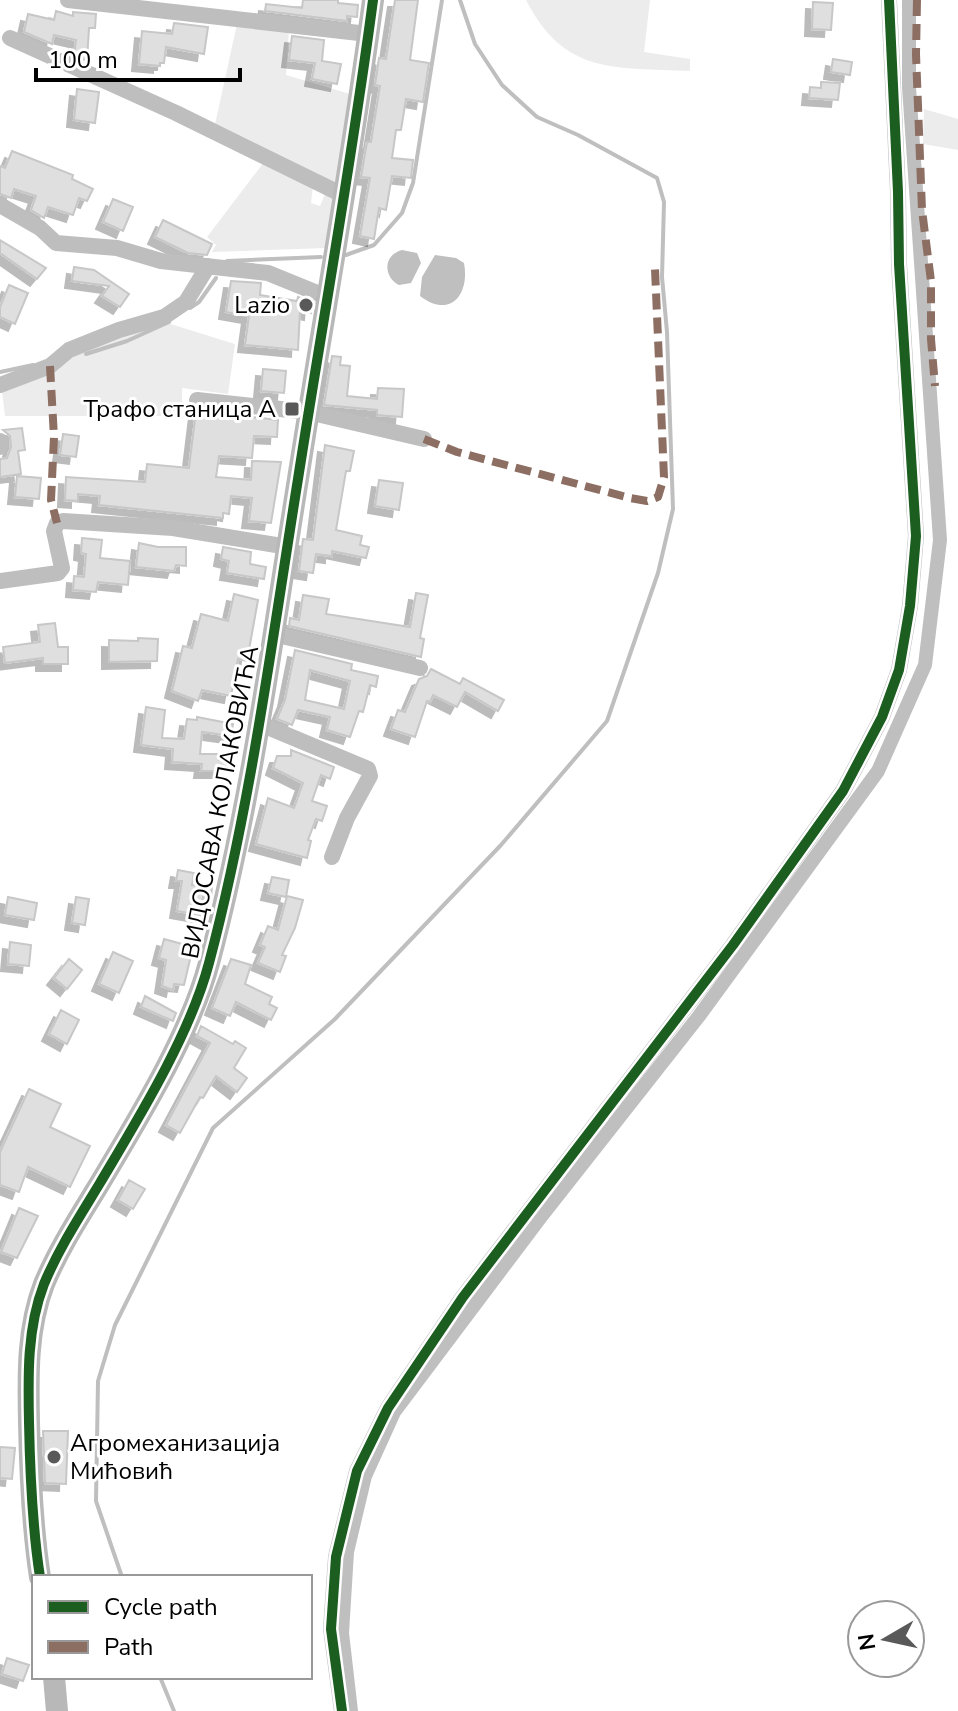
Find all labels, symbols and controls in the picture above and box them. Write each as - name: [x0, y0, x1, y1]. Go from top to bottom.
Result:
- scale bar: [36, 32, 240, 82]
- text: 100 m: [48, 44, 118, 76]
- place label: Lazio: [234, 289, 290, 321]
- marker: Lazio: [297, 296, 315, 314]
- place label: Трафо станица А: [83, 393, 276, 425]
- marker: Трафо станица А: [283, 400, 301, 418]
- street label: ВИДОСАВА КОЛАКОВИЋА: [174, 642, 266, 961]
- place label: Агромеханизација Мићовић: [70, 1427, 280, 1487]
- marker: Агромеханизација Мићовић: [45, 1448, 63, 1466]
- legend: [32, 1575, 312, 1679]
- text: Cycle path: [104, 1591, 218, 1623]
- north arrow: [846, 1599, 926, 1679]
- text: Path: [104, 1631, 153, 1663]
- text: N: [851, 1631, 883, 1652]

